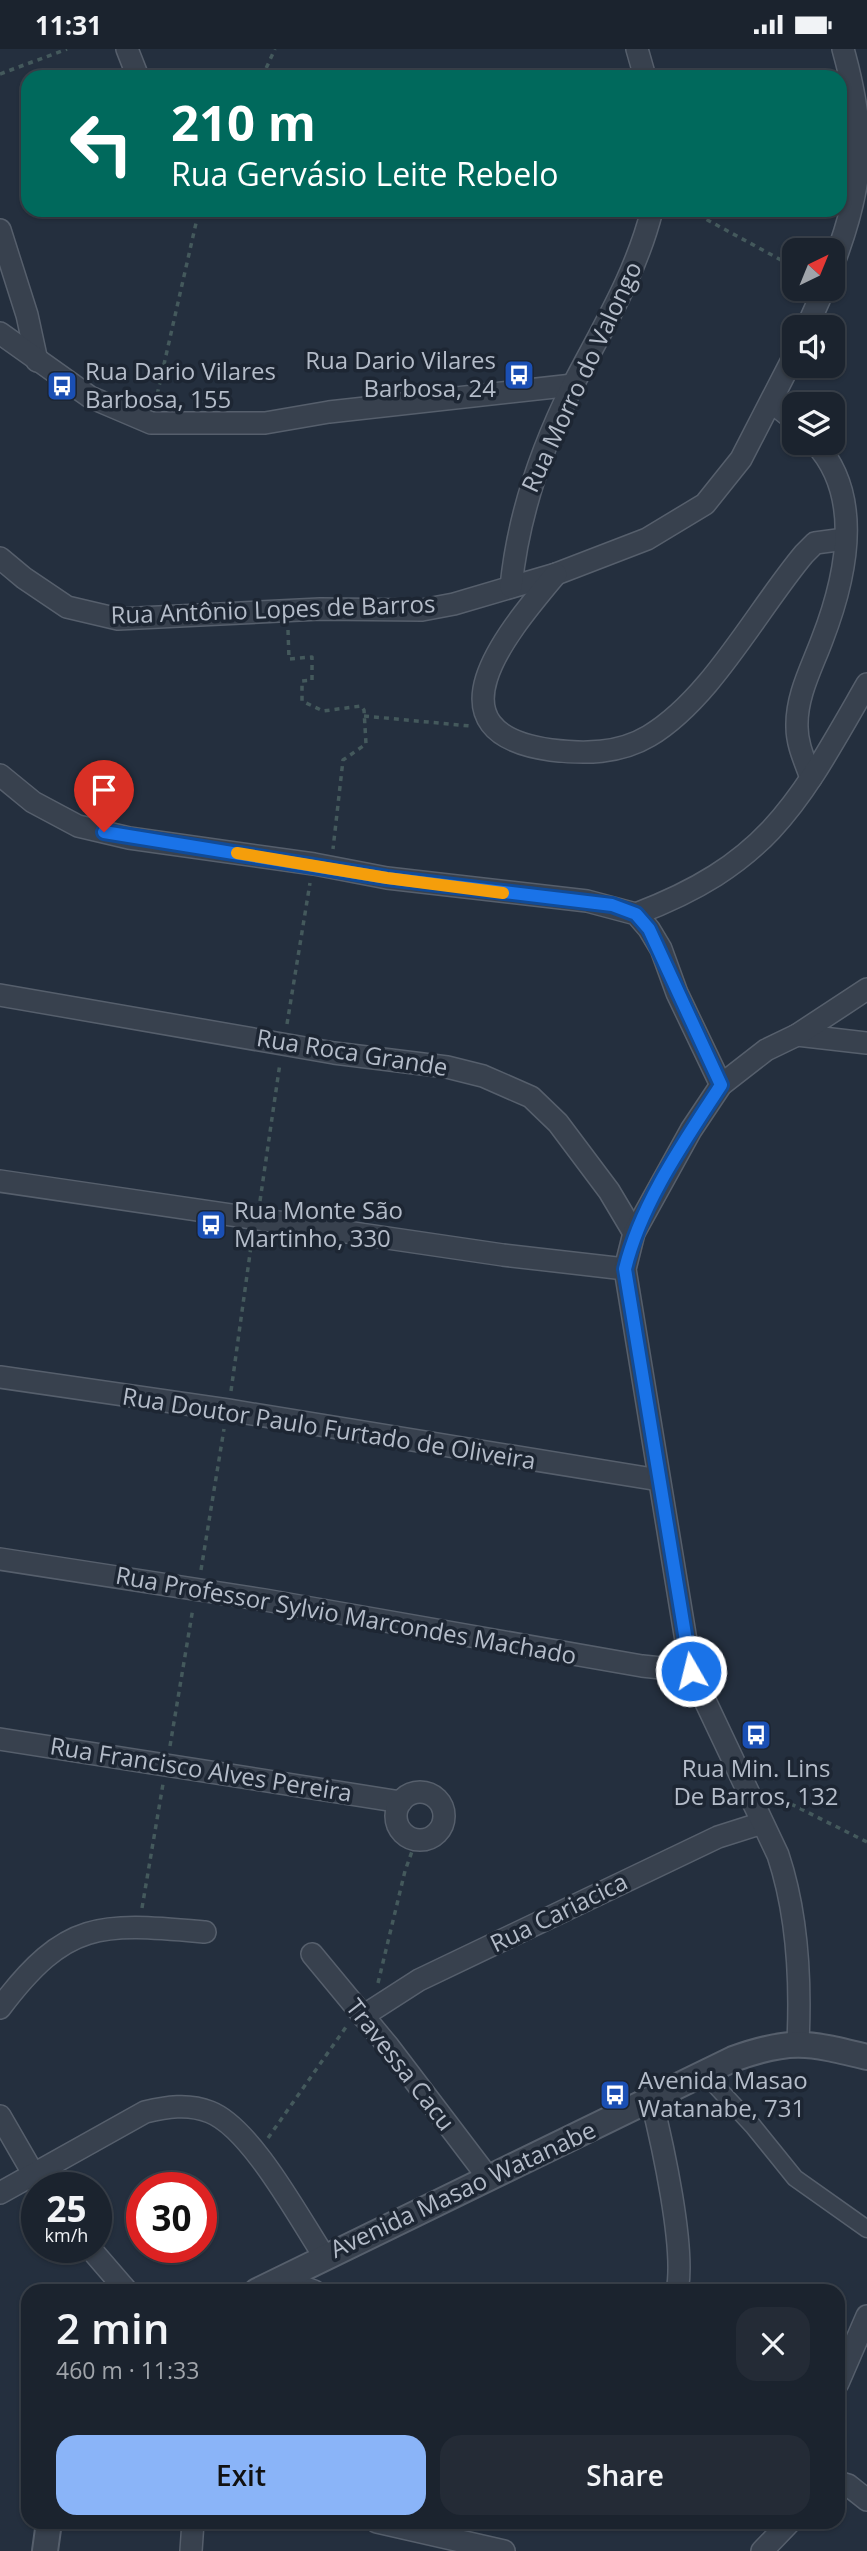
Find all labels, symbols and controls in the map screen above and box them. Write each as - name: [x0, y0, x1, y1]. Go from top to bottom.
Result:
- text: 11:31: [35, 7, 102, 43]
- text: 210 m: [171, 89, 316, 155]
- icon: left: [56, 98, 147, 189]
- text: Rua Gervásio Leite Rebelo: [171, 152, 558, 195]
- north arrow: [782, 238, 845, 301]
- map controls: [782, 238, 845, 455]
- street label: Rua Morro do Valongo: [513, 256, 649, 497]
- button: sound: [782, 315, 845, 378]
- place label: Rua Dario Vilares Barbosa, 24: [305, 343, 496, 404]
- place label: Rua Dario Vilares Barbosa, 155: [85, 354, 276, 415]
- bus stop icon: Rua Dario Vilares Barbosa, 24: [502, 358, 536, 392]
- bus stop icon: Rua Dario Vilares Barbosa, 155: [45, 369, 79, 403]
- button: layers: [782, 392, 845, 455]
- street label: Rua Antônio Lopes de Barros: [110, 586, 436, 631]
- pin: [74, 760, 134, 832]
- icon: arrive: [85, 771, 123, 809]
- street label: Rua Roca Grande: [254, 1020, 450, 1083]
- place label: Rua Monte São Martinho, 330: [234, 1193, 403, 1254]
- bus stop icon: Rua Monte São Martinho, 330: [194, 1208, 228, 1242]
- street label: Rua Doutor Paulo Furtado de Oliveira: [120, 1379, 538, 1477]
- street label: Rua Professor Sylvio Marcondes Machado: [113, 1558, 579, 1671]
- position arrow: [654, 1634, 728, 1708]
- bus stop icon: Rua Min. Lins De Barros, 132: [739, 1718, 773, 1752]
- street label: Rua Francisco Alves Pereira: [48, 1728, 355, 1809]
- place label: Rua Min. Lins De Barros, 132: [673, 1751, 839, 1812]
- street label: Rua Cariacica: [484, 1864, 633, 1959]
- street label: Travessa Cacu: [339, 1991, 463, 2137]
- place label: Avenida Masao Watanabe, 731: [638, 2063, 808, 2124]
- bus stop icon: Avenida Masao Watanabe, 731: [598, 2078, 632, 2112]
- street label: Avenida Masao Watanabe: [324, 2112, 601, 2265]
- speed limit sign: 30: [126, 2172, 217, 2263]
- text: 25: [46, 2185, 87, 2232]
- text: km/h: [45, 2223, 88, 2247]
- text: 2 min: [56, 2299, 169, 2356]
- button: close: [736, 2307, 810, 2381]
- text: 460 m · 11:33: [56, 2354, 199, 2386]
- button: Exit: [56, 2435, 426, 2515]
- button: Share: [440, 2435, 810, 2515]

